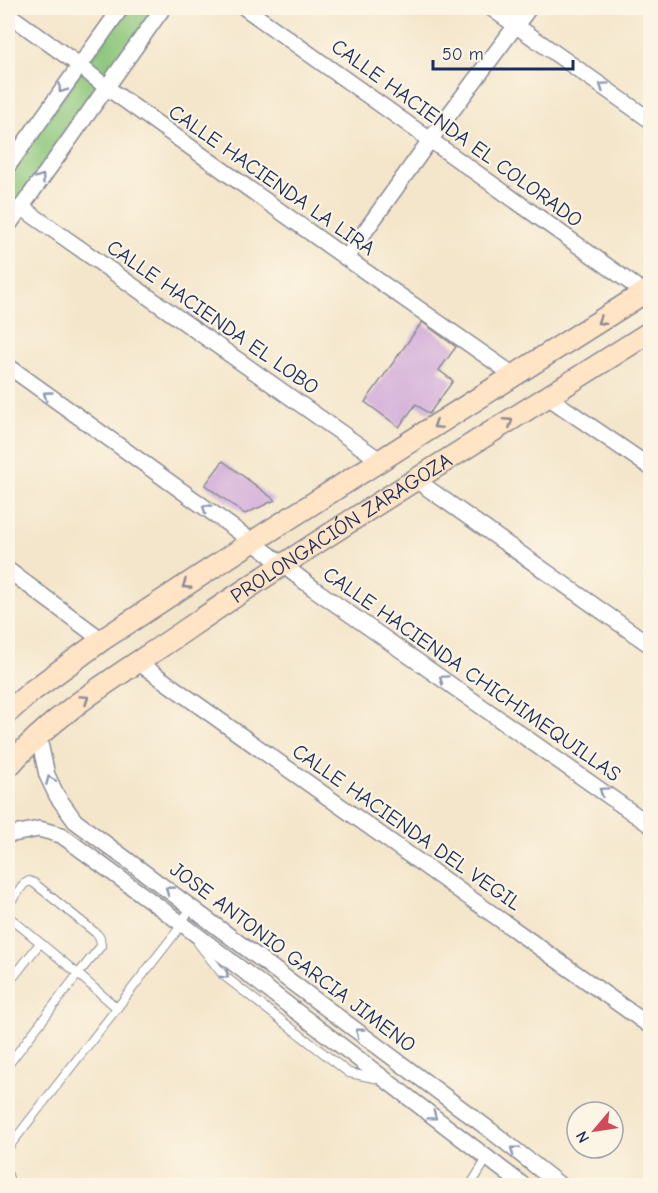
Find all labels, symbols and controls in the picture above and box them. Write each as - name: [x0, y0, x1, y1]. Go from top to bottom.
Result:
- scale bar: [433, 33, 572, 71]
- street label: CALLE HACIENDA EL COLORADO: [327, 34, 587, 232]
- text: 50 m: [442, 44, 484, 65]
- one-way arrow: [58, 82, 69, 93]
- one-way arrow: [598, 82, 609, 93]
- street label: CALLE HACIENDA LA LIRA: [164, 100, 380, 260]
- one-way arrow: [34, 174, 45, 185]
- street label: CALLE HACIENDA EL LOBO: [102, 235, 324, 399]
- one-way arrow: [597, 313, 607, 325]
- one-way arrow: [43, 391, 54, 402]
- one-way arrow: [503, 417, 513, 429]
- one-way arrow: [433, 418, 443, 430]
- street label: PROLONGACIÓN ZARAGOZA: [226, 448, 456, 608]
- one-way arrow: [201, 505, 212, 516]
- street label: CALLE HACIENDA CHICHIMEQUILLAS: [319, 562, 625, 786]
- one-way arrow: [182, 578, 193, 589]
- one-way arrow: [439, 675, 450, 686]
- one-way arrow: [78, 695, 89, 706]
- street label: CALLE HACIENDA DEL VEGIL: [288, 739, 527, 916]
- one-way arrow: [45, 776, 57, 787]
- one-way arrow: [598, 787, 609, 798]
- street label: JOSE ANTONIO GARCIA JIMENO: [166, 857, 420, 1057]
- one-way arrow: [164, 887, 175, 898]
- one-way arrow: [218, 968, 228, 979]
- one-way arrow: [354, 1029, 365, 1040]
- north arrow: [565, 1100, 625, 1160]
- one-way arrow: [426, 1108, 437, 1119]
- text: N: [572, 1128, 593, 1146]
- one-way arrow: [510, 1146, 521, 1157]

